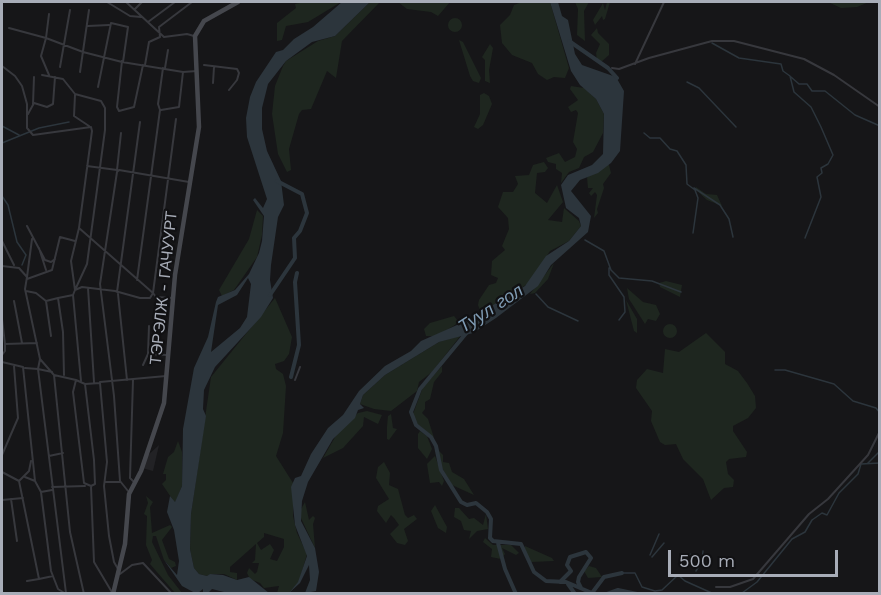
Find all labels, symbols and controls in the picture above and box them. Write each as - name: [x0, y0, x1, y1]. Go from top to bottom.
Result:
- street label: ТЭРЭЛЖ - ГАЧУУРТ: [146, 210, 182, 366]
- water label: Туул гол: [455, 280, 527, 338]
- scale bar: [671, 538, 840, 576]
- text: 500 m: [679, 550, 735, 571]

